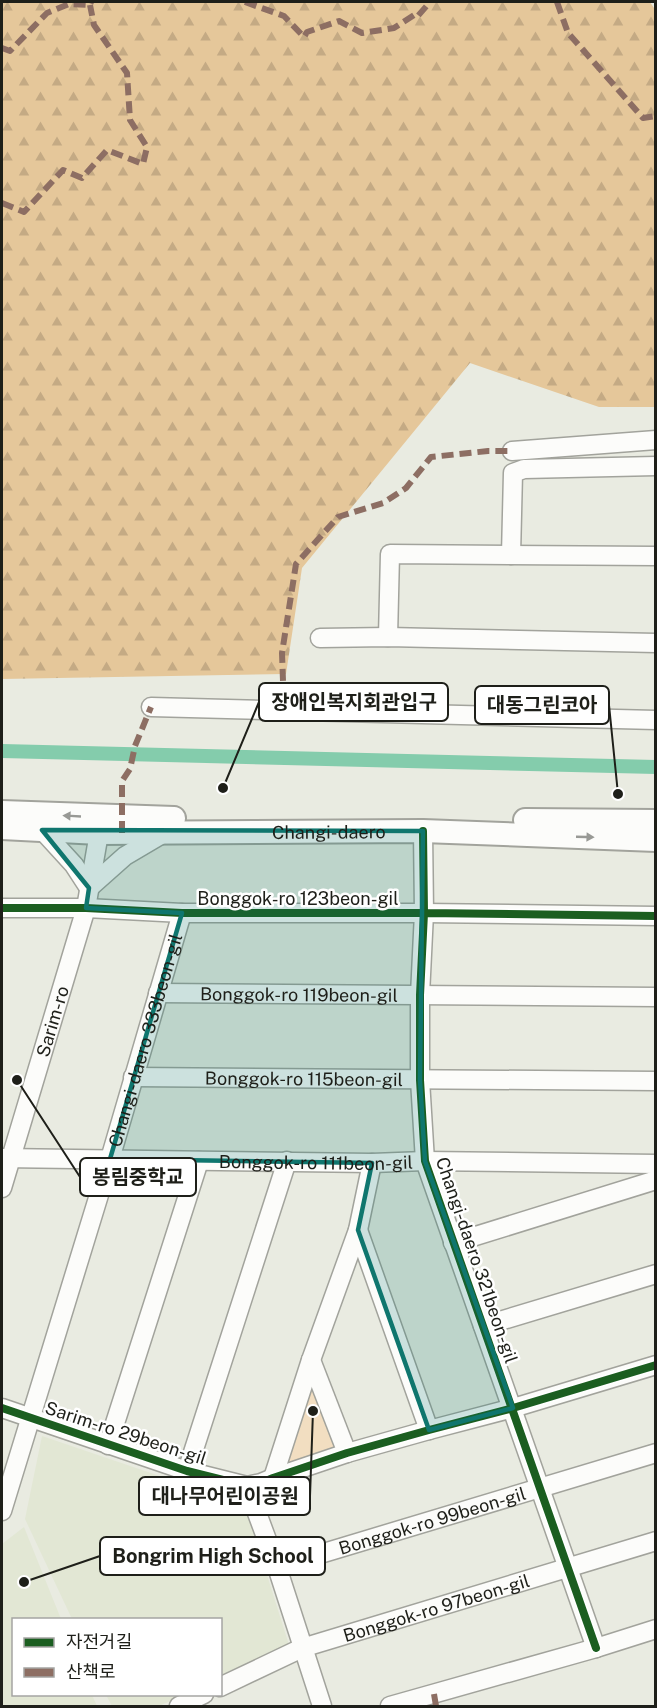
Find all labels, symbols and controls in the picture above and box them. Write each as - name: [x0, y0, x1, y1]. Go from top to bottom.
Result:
- callout: 장애인복지회관입구: [259, 683, 448, 721]
- callout: 대동그린코아: [475, 686, 609, 724]
- text: 장애인복지회관입구: [271, 690, 437, 714]
- text: 대동그린코아: [487, 693, 598, 717]
- one-way arrow: [63, 811, 82, 820]
- street label: Changi-daero: [272, 821, 386, 842]
- one-way arrow: [575, 832, 594, 841]
- street label: Bonggok-ro 123beon-gil: [197, 888, 399, 909]
- street label: Changi-daero 333beon-gil: [104, 931, 186, 1149]
- street label: Sarim-ro: [31, 983, 73, 1059]
- street label: Bonggok-ro 119beon-gil: [200, 983, 398, 1005]
- street label: Bonggok-ro 115beon-gil: [205, 1067, 403, 1090]
- street label: Bonggok-ro 111beon-gil: [219, 1150, 413, 1174]
- street label: Changi-daero 321beon-gil: [432, 1154, 522, 1366]
- callout: 봉림중학교: [80, 1158, 196, 1196]
- text: 봉림중학교: [92, 1165, 184, 1189]
- street label: Sarim-ro 29beon-gil: [43, 1397, 209, 1469]
- callout: 대나무어린이공원: [139, 1477, 310, 1515]
- street label: Bonggok-ro 99beon-gil: [336, 1482, 528, 1558]
- text: 대나무어린이공원: [151, 1484, 299, 1508]
- callout: Bongrim High School: [100, 1537, 325, 1575]
- text: Bongrim High School: [112, 1544, 314, 1568]
- street label: Bonggok-ro 97beon-gil: [340, 1569, 532, 1645]
- legend: [12, 1618, 222, 1696]
- text: 자전거길: [66, 1631, 132, 1652]
- text: 산책로: [66, 1661, 116, 1682]

